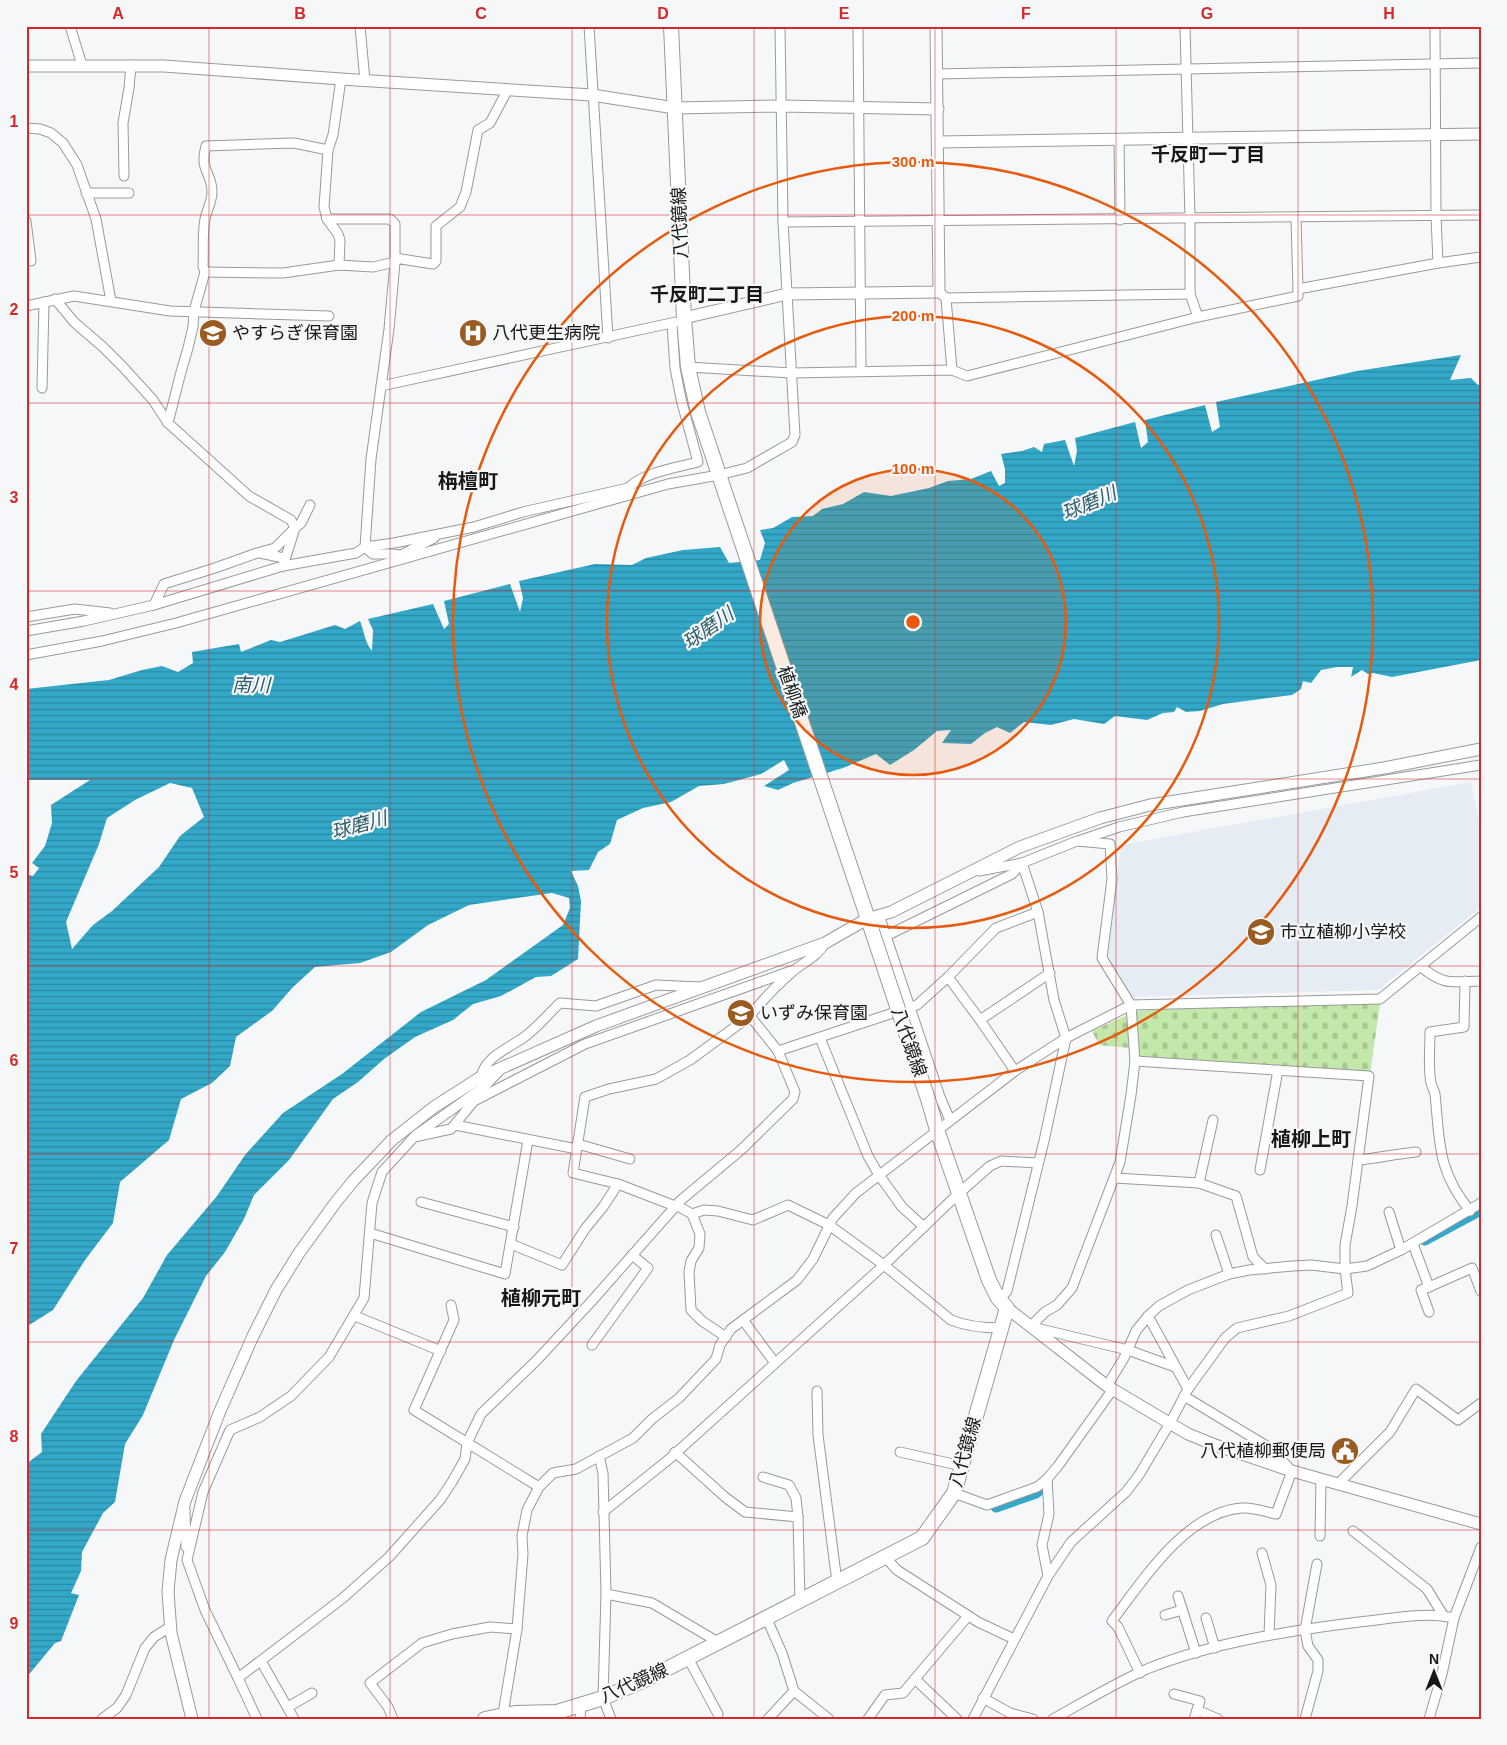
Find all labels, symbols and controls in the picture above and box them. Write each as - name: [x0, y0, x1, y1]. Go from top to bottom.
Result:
- text: A: [112, 5, 124, 22]
- text: B: [294, 5, 306, 22]
- text: C: [475, 5, 487, 22]
- text: D: [657, 5, 669, 22]
- text: E: [839, 5, 850, 22]
- text: F: [1021, 5, 1031, 22]
- text: G: [1201, 5, 1213, 22]
- text: H: [1383, 5, 1395, 22]
- text: 1: [10, 113, 19, 130]
- district label: 千反町一丁目: [1151, 144, 1265, 165]
- text: 300 m: [892, 153, 934, 170]
- street label: 八代鏡線: [669, 187, 691, 259]
- district label: 千反町二丁目: [650, 284, 764, 305]
- text: 2: [10, 301, 19, 318]
- text: 200 m: [892, 307, 934, 324]
- school or university icon: やすらぎ保育園: [198, 318, 228, 348]
- hospital icon: 八代更生病院: [458, 318, 488, 348]
- place label: やすらぎ保育園: [232, 323, 358, 343]
- place label: 八代更生病院: [492, 323, 600, 343]
- text: 100 m: [892, 460, 934, 477]
- district label: 栴檀町: [438, 470, 498, 492]
- water label: 球磨川: [1059, 481, 1121, 524]
- text: 3: [10, 489, 19, 506]
- water label: 球磨川: [679, 602, 739, 653]
- centre of rings: [904, 613, 922, 631]
- street label: 植柳橋: [774, 663, 810, 721]
- water label: 南川: [232, 674, 272, 696]
- text: 4: [10, 676, 19, 693]
- water label: 球磨川: [329, 807, 391, 843]
- text: 5: [10, 864, 19, 881]
- school or university icon: 市立植柳小学校: [1246, 917, 1276, 947]
- place label: 市立植柳小学校: [1280, 922, 1406, 942]
- school or university icon: いずみ保育園: [726, 998, 756, 1028]
- place label: いずみ保育園: [760, 1003, 868, 1023]
- street label: 八代鏡線: [888, 1005, 930, 1079]
- text: 6: [10, 1052, 19, 1069]
- district label: 植柳上町: [1271, 1128, 1351, 1150]
- text: 7: [10, 1240, 19, 1257]
- district label: 植柳元町: [501, 1287, 581, 1309]
- street label: 八代鏡線: [945, 1415, 985, 1489]
- text: 8: [10, 1428, 19, 1445]
- public building icon: 八代植柳郵便局: [1330, 1436, 1360, 1466]
- place label: 八代植柳郵便局: [1200, 1441, 1326, 1461]
- text: 9: [10, 1615, 19, 1632]
- north arrow: [1410, 1648, 1460, 1698]
- text: N: [1429, 1651, 1439, 1667]
- street label: 八代鏡線: [597, 1659, 671, 1707]

